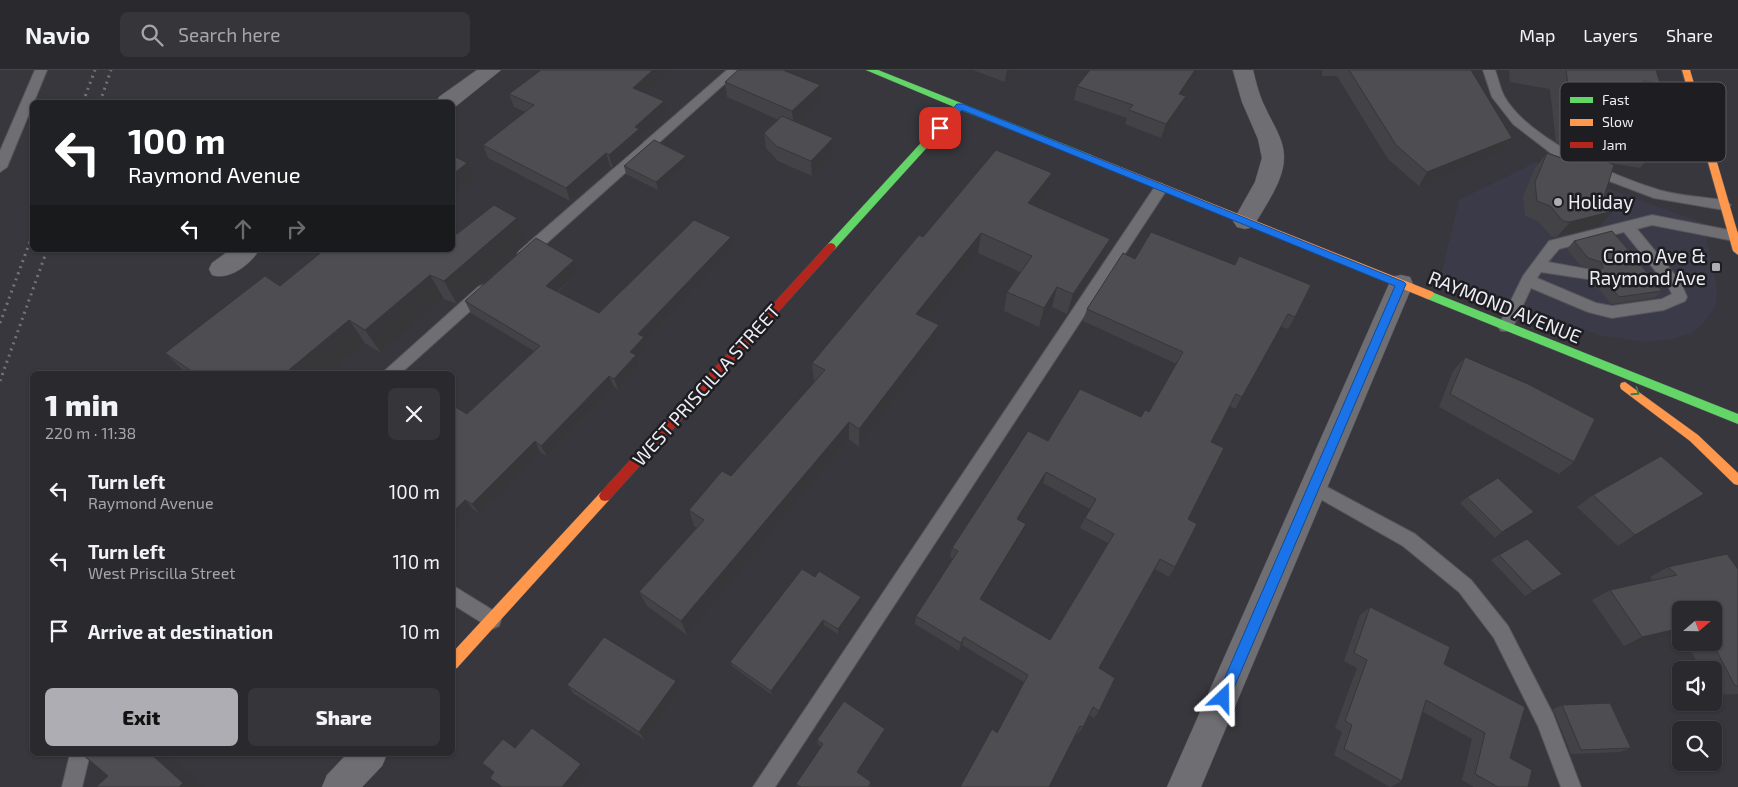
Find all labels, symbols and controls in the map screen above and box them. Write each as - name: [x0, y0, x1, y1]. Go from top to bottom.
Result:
- search box: [120, 12, 470, 57]
- text: Navio: [25, 20, 90, 49]
- icon: search: [138, 21, 166, 49]
- text: Search here: [178, 23, 280, 46]
- text: Map: [1519, 24, 1555, 46]
- text: Layers: [1583, 24, 1638, 46]
- text: Share: [1666, 24, 1713, 46]
- legend: [1560, 82, 1726, 162]
- text: Fast: [1602, 91, 1629, 108]
- pin: [919, 107, 961, 149]
- text: Slow: [1602, 113, 1634, 130]
- icon: arrive: [926, 114, 954, 142]
- text: 100 m: [128, 119, 226, 161]
- icon: left: [45, 120, 110, 185]
- text: Jam: [1602, 136, 1627, 153]
- text: Raymond Avenue: [128, 161, 301, 187]
- place label: Holiday: [1568, 190, 1633, 213]
- marker: Holiday: [1552, 196, 1564, 208]
- icon: left: [176, 215, 204, 243]
- icon: ahead: [229, 215, 257, 243]
- icon: right: [282, 215, 310, 243]
- place label: Como Ave & Raymond Ave: [1589, 244, 1706, 289]
- marker: Como Ave & Raymond Ave: [1710, 261, 1722, 273]
- street label: RAYMOND AVENUE: [1426, 265, 1585, 348]
- street label: WEST PRISCILLA STREET: [627, 299, 784, 470]
- text: 1 min: [45, 386, 119, 422]
- one-way arrow: [1630, 386, 1639, 396]
- button: close: [388, 388, 440, 440]
- text: 220 m · 11:38: [45, 423, 136, 442]
- text: Turn left: [88, 470, 165, 493]
- icon: left: [45, 477, 73, 505]
- text: 100 m: [389, 480, 440, 503]
- text: Raymond Avenue: [88, 493, 214, 512]
- text: Turn left: [88, 540, 165, 563]
- icon: left: [45, 547, 73, 575]
- text: 110 m: [393, 550, 440, 573]
- text: West Priscilla Street: [88, 563, 235, 582]
- north arrow: [1672, 601, 1722, 651]
- map controls: [1672, 601, 1722, 771]
- icon: arrive: [45, 617, 73, 645]
- text: Arrive at destination: [88, 620, 273, 643]
- text: 10 m: [400, 620, 440, 643]
- button: sound: [1672, 661, 1722, 711]
- position arrow: [1196, 671, 1248, 723]
- button: Exit: [45, 688, 238, 746]
- button: Share: [248, 688, 440, 746]
- button: search: [1672, 721, 1722, 771]

